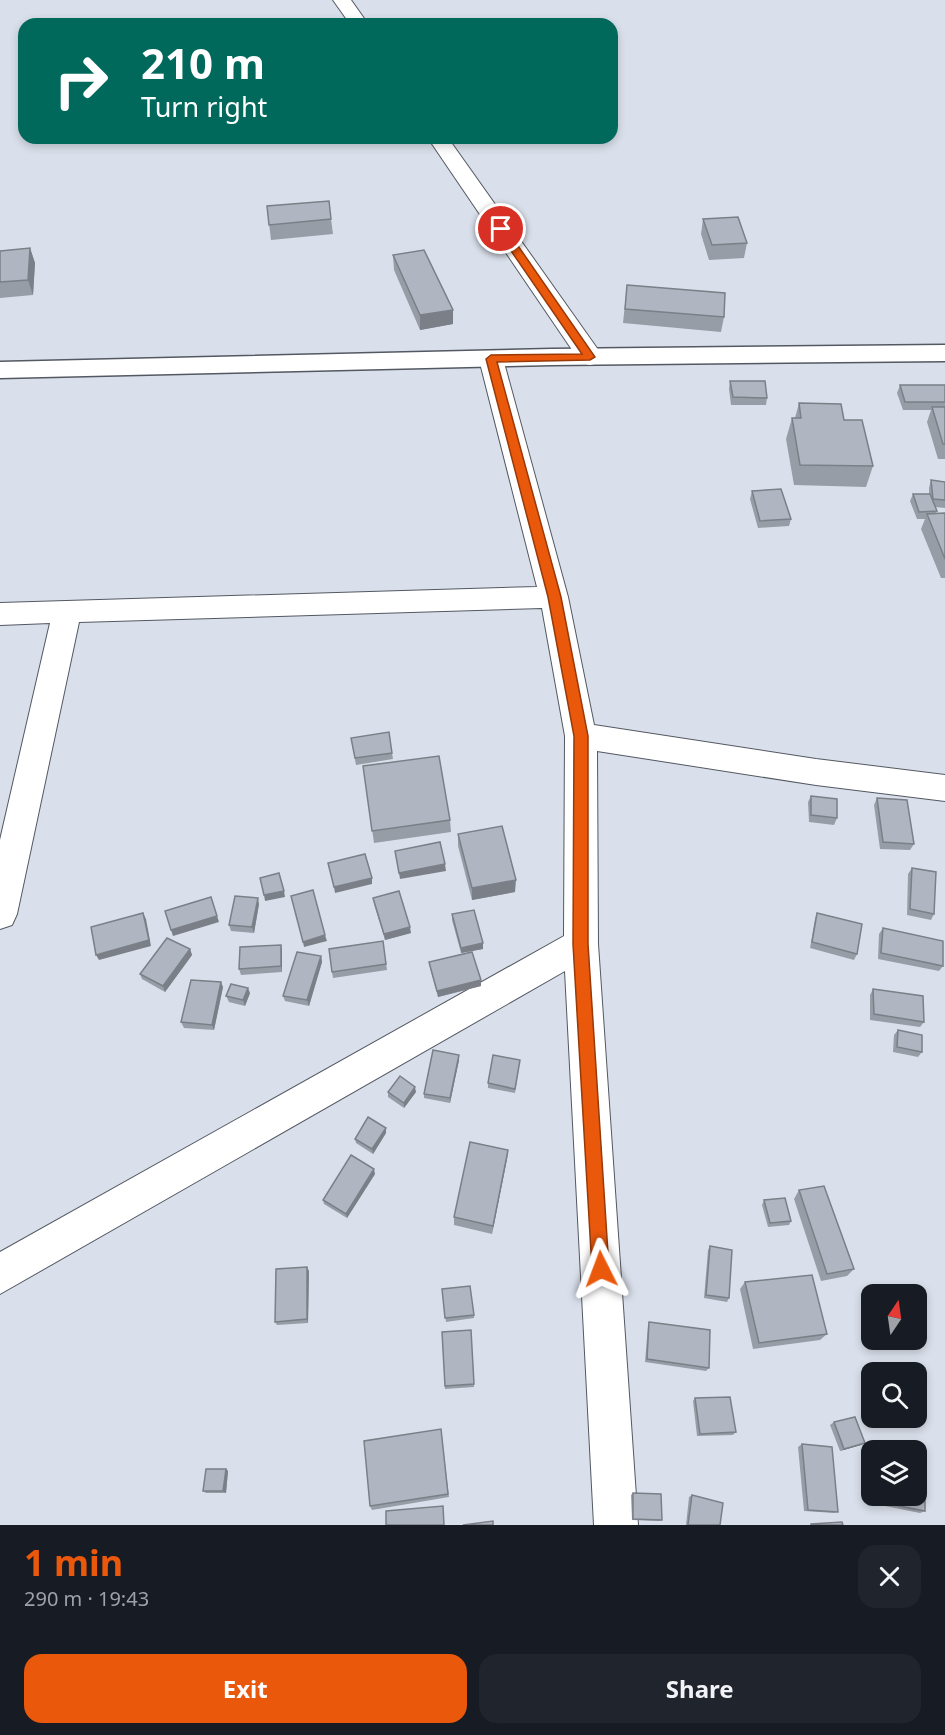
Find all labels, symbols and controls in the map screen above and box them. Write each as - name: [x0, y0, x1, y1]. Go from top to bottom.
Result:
- text: 210 m: [141, 34, 265, 91]
- icon: right: [42, 42, 120, 120]
- text: Turn right: [141, 88, 267, 125]
- pin: [475, 203, 526, 254]
- icon: arrive: [484, 212, 517, 245]
- position arrow: [569, 1237, 633, 1301]
- north arrow: [861, 1284, 927, 1350]
- map controls: [861, 1284, 927, 1506]
- button: search: [861, 1362, 927, 1428]
- button: layers: [861, 1440, 927, 1506]
- text: 1 min: [24, 1538, 123, 1587]
- button: close: [858, 1545, 921, 1608]
- text: 290 m · 19:43: [24, 1585, 149, 1612]
- button: Exit: [24, 1654, 467, 1723]
- button: Share: [479, 1654, 921, 1723]

